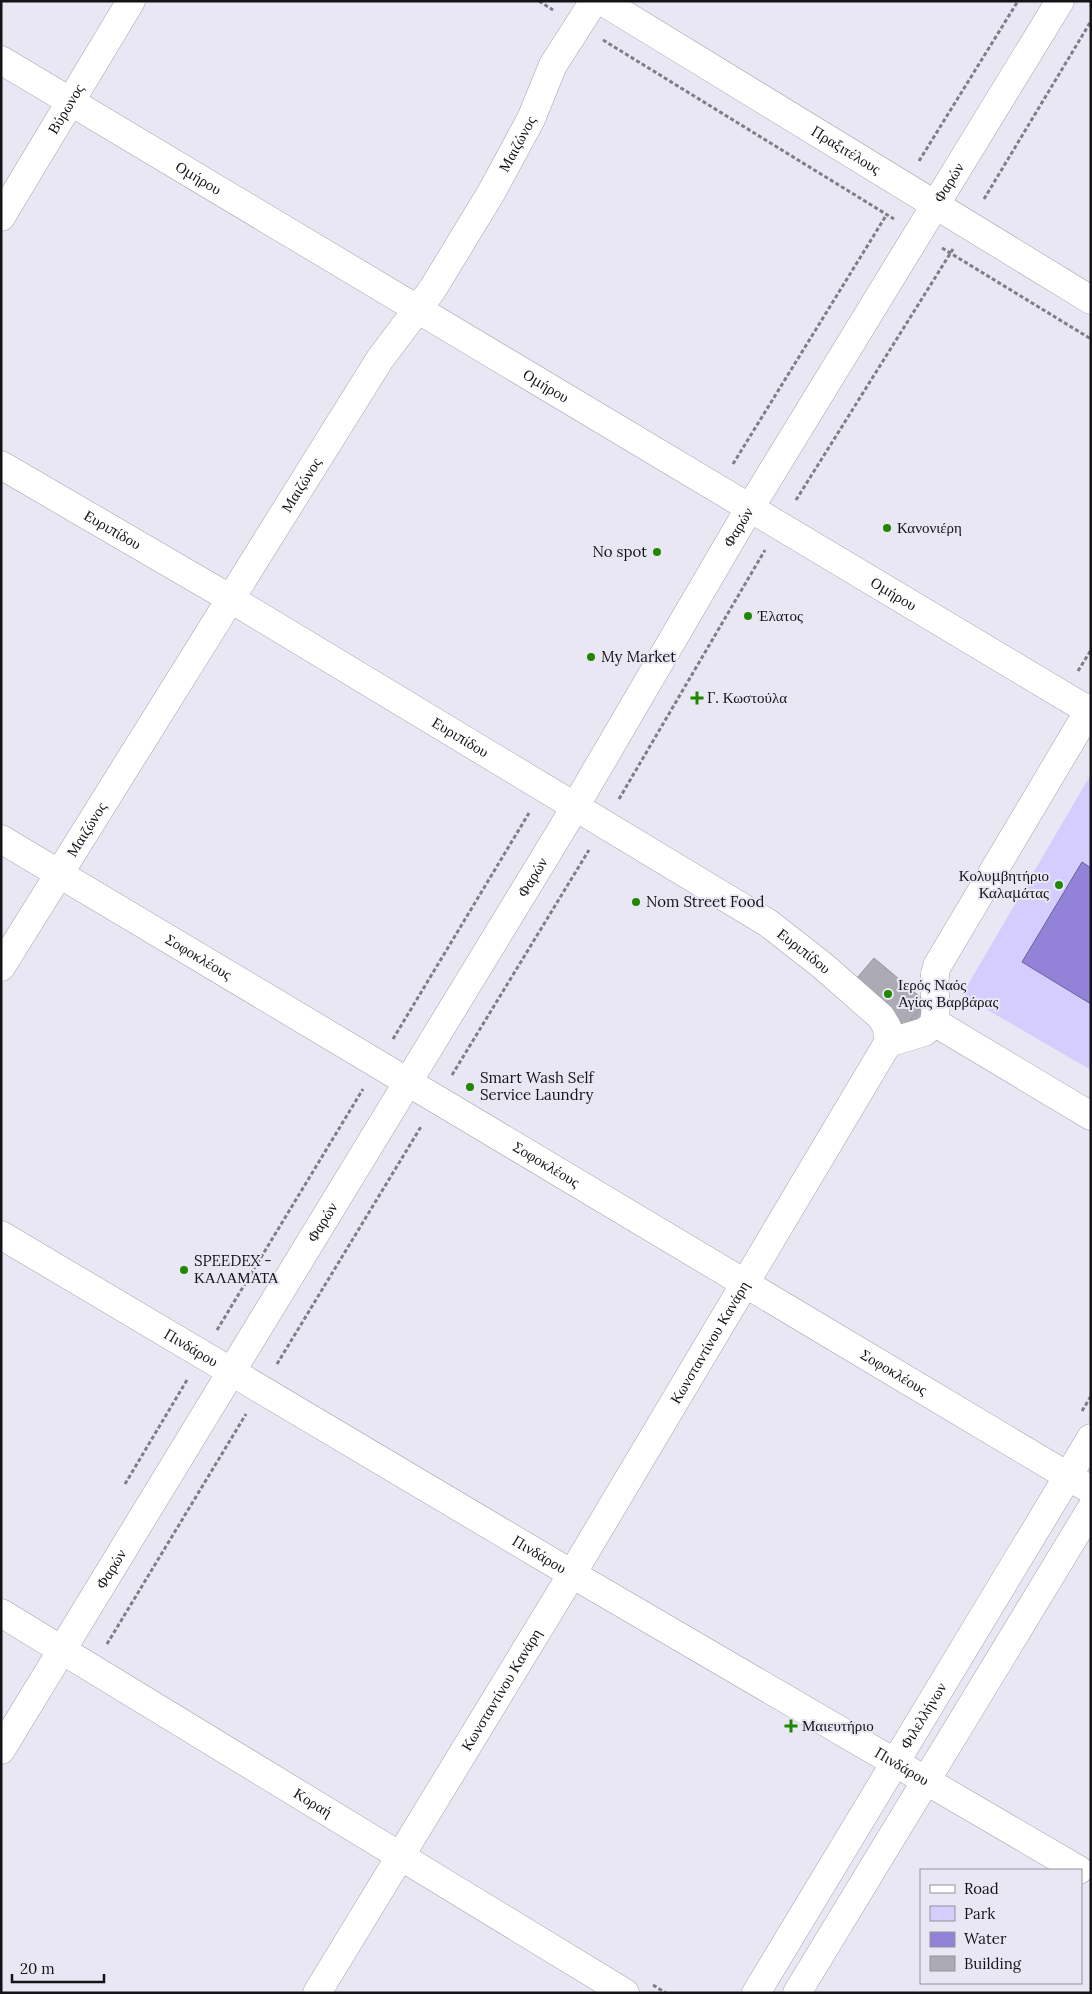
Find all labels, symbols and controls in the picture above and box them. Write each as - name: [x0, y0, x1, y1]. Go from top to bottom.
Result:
- street label: Βύρωνος: [43, 80, 88, 137]
- street label: Μαιζώνος: [494, 112, 540, 175]
- street label: Πραξιτέλους: [808, 121, 885, 178]
- street label: Ομήρου: [172, 157, 225, 199]
- street label: Φαρών: [929, 159, 968, 205]
- street label: Ομήρου: [520, 364, 573, 407]
- street label: Μαιζώνος: [277, 454, 325, 516]
- street label: Φαρών: [719, 503, 757, 550]
- street label: Ευριπίδου: [81, 505, 145, 554]
- place label: Κανονιέρη: [897, 518, 962, 537]
- marker: Κανονιέρη: [881, 522, 893, 534]
- place label: No spot: [593, 542, 647, 561]
- marker: No spot: [651, 546, 663, 558]
- street label: Ομήρου: [867, 572, 920, 615]
- place label: Έλατος: [757, 606, 803, 625]
- marker: Έλατος: [742, 610, 754, 622]
- place label: My Market: [601, 647, 676, 666]
- marker: My Market: [585, 651, 597, 663]
- place label: Γ. Κωστούλα: [707, 688, 787, 707]
- marker: Γ. Κωστούλα: [691, 692, 703, 704]
- street label: Ευριπίδου: [429, 713, 492, 761]
- street label: Μαιζώνος: [62, 798, 111, 860]
- street label: Φαρών: [513, 853, 552, 900]
- place label: Κολυμβητήριο Καλαμάτας: [959, 866, 1049, 902]
- marker: Κολυμβητήριο Καλαμάτας: [1053, 879, 1065, 891]
- place label: Nom Street Food: [646, 892, 764, 911]
- marker: Nom Street Food: [630, 896, 642, 908]
- street label: Ευριπίδου: [774, 924, 835, 978]
- street label: Σοφοκλέους: [162, 929, 236, 984]
- place label: Ιερός Ναός Αγίας Βαρβάρας: [898, 975, 998, 1011]
- marker: Ιερός Ναός Αγίας Βαρβάρας: [882, 988, 894, 1000]
- place label: Smart Wash Self Service Laundry: [480, 1068, 595, 1104]
- marker: Smart Wash Self Service Laundry: [464, 1081, 476, 1093]
- street label: Σοφοκλέους: [510, 1137, 583, 1191]
- street label: Φαρών: [303, 1198, 341, 1245]
- place label: SPEEDEX - ΚΑΛΑΜΑΤΑ: [194, 1251, 279, 1287]
- marker: SPEEDEX - ΚΑΛΑΜΑΤΑ: [178, 1264, 190, 1276]
- street label: Κωνσταντίνου Κανάρη: [666, 1277, 753, 1407]
- street label: Πινδάρου: [161, 1324, 222, 1371]
- street label: Σοφοκλέους: [857, 1345, 931, 1399]
- street label: Πινδάρου: [509, 1531, 570, 1578]
- street label: Φαρών: [92, 1545, 130, 1592]
- street label: Κωνσταντίνου Κανάρη: [457, 1625, 546, 1754]
- street label: Φιλελλήνων: [896, 1678, 950, 1752]
- place label: Μαιευτήριο: [802, 1716, 874, 1735]
- marker: Μαιευτήριο: [784, 1719, 798, 1733]
- street label: Πινδάρου: [872, 1743, 933, 1789]
- street label: Κοραή: [290, 1783, 336, 1821]
- legend: [920, 1869, 1082, 1984]
- text: Road: [964, 1879, 999, 1898]
- text: Park: [964, 1904, 995, 1923]
- text: Water: [964, 1929, 1007, 1948]
- scale bar: [12, 1952, 105, 1984]
- text: Building: [964, 1954, 1022, 1973]
- text: 20 m: [20, 1959, 55, 1978]

